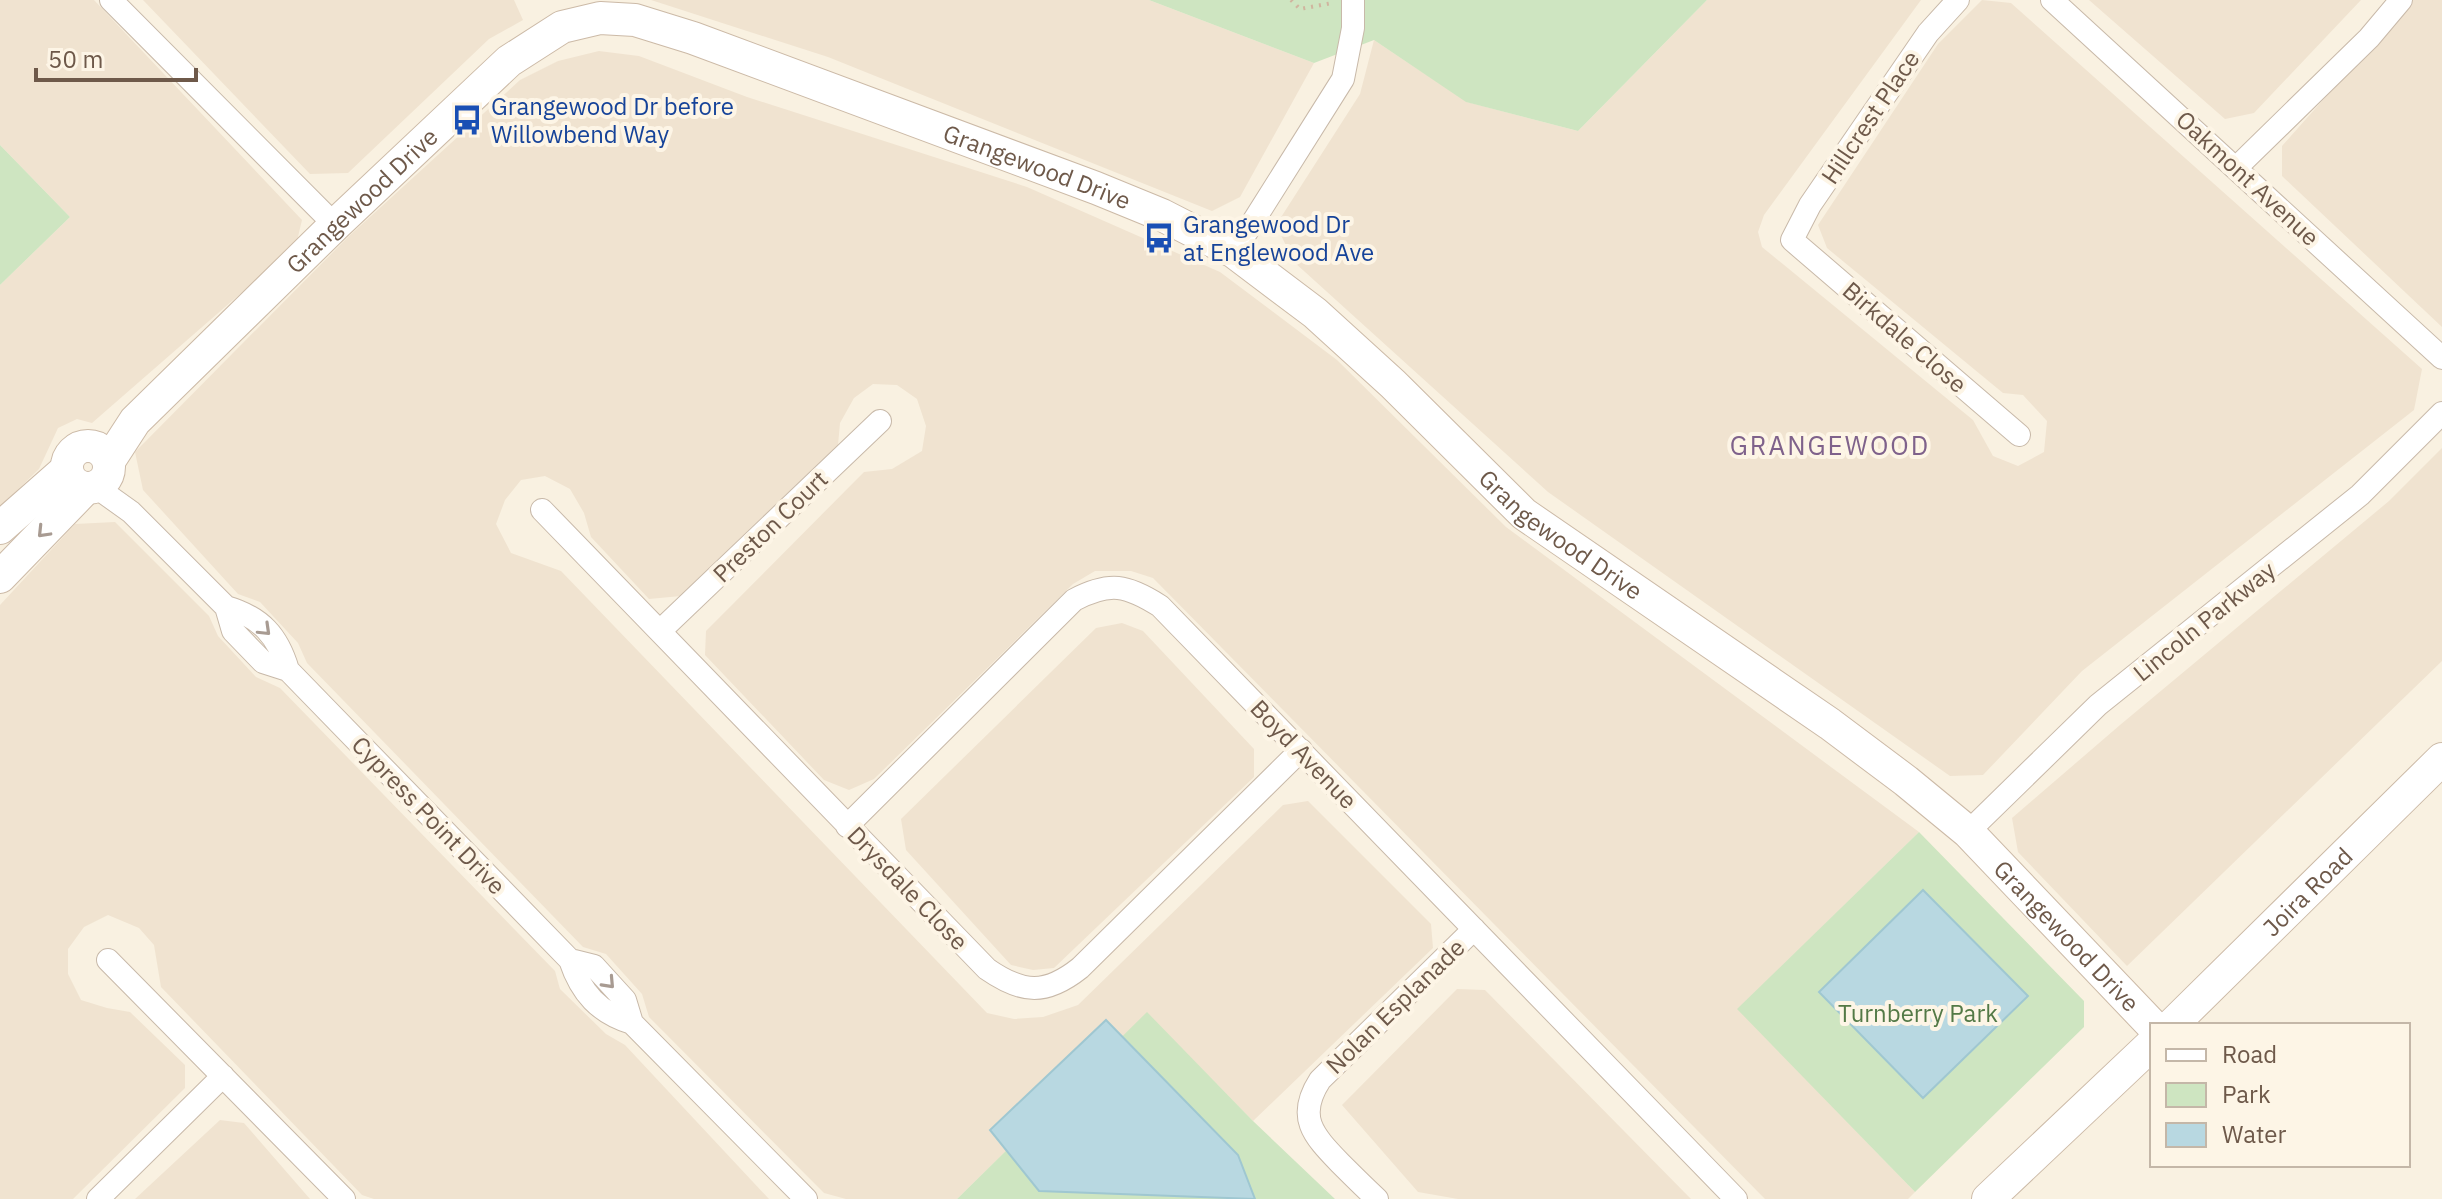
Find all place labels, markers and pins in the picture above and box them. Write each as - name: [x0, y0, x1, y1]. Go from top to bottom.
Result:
- place label: Grangewood Dr before Willowbend Way: [491, 90, 734, 150]
- bus stop icon: Grangewood Dr before Willowbend Way: [450, 103, 484, 137]
- place label: Grangewood Dr at Englewood Ave: [1183, 208, 1374, 268]
- bus stop icon: Grangewood Dr at Englewood Ave: [1142, 221, 1176, 255]

